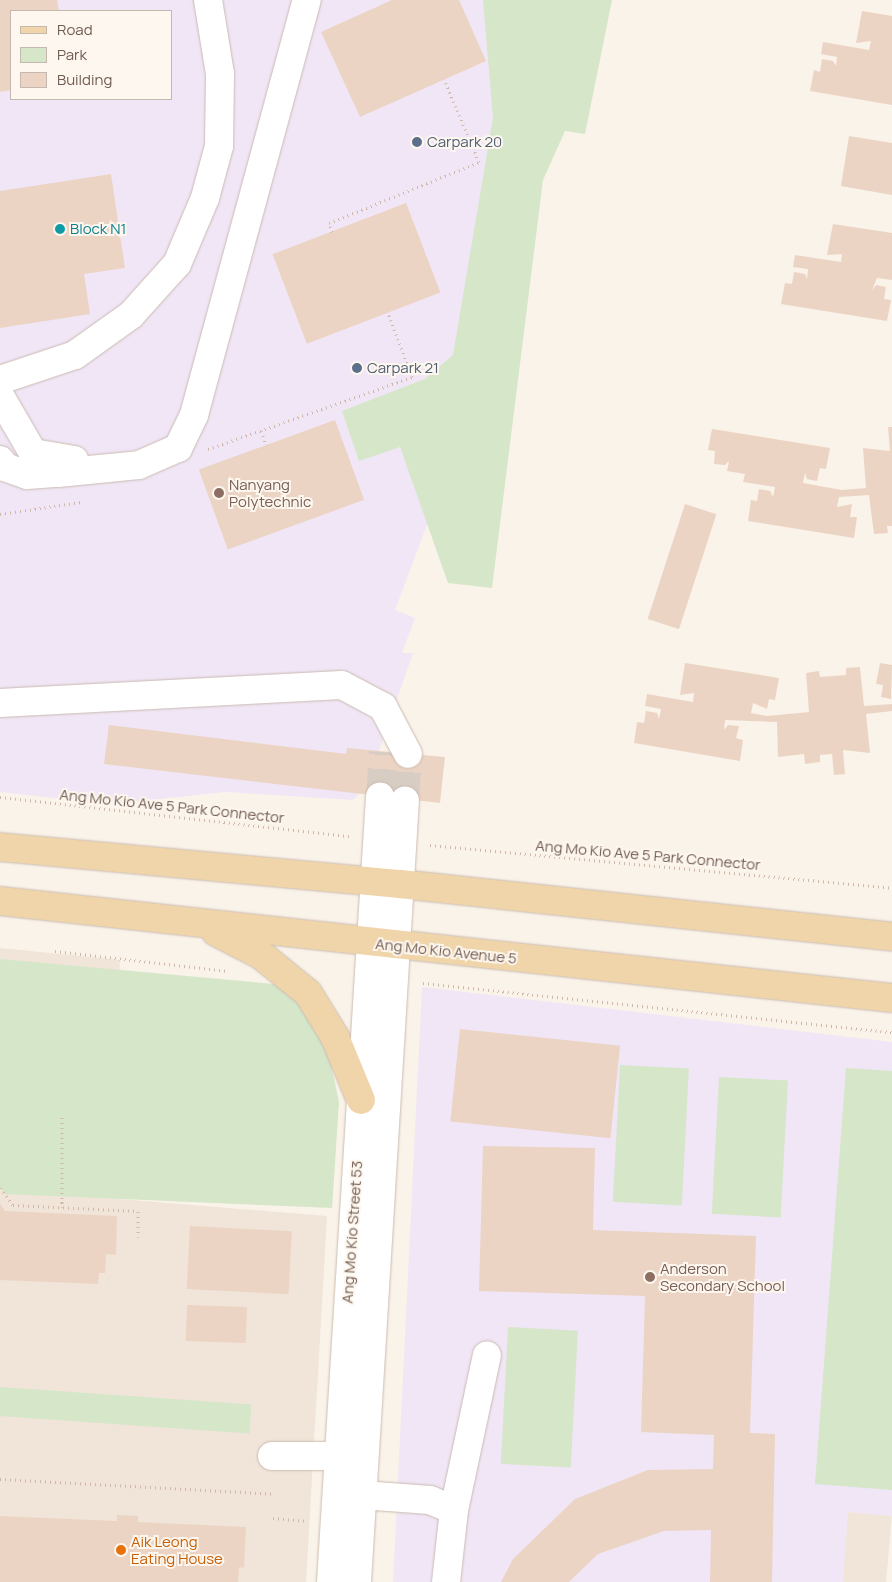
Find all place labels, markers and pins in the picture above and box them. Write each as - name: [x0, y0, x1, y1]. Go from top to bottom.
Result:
- place label: Carpark 20: [427, 133, 502, 151]
- marker: Carpark 20: [411, 136, 423, 148]
- place label: Block N1: [70, 220, 126, 238]
- marker: Block N1: [54, 223, 66, 235]
- place label: Carpark 21: [367, 359, 439, 377]
- marker: Carpark 21: [351, 362, 363, 374]
- place label: Nanyang Polytechnic: [229, 475, 311, 510]
- marker: Nanyang Polytechnic: [213, 487, 225, 499]
- place label: Anderson Secondary School: [660, 1259, 785, 1294]
- marker: Anderson Secondary School: [644, 1271, 656, 1283]
- place label: Aik Leong Eating House: [131, 1532, 223, 1567]
- marker: Aik Leong Eating House: [115, 1544, 127, 1556]

